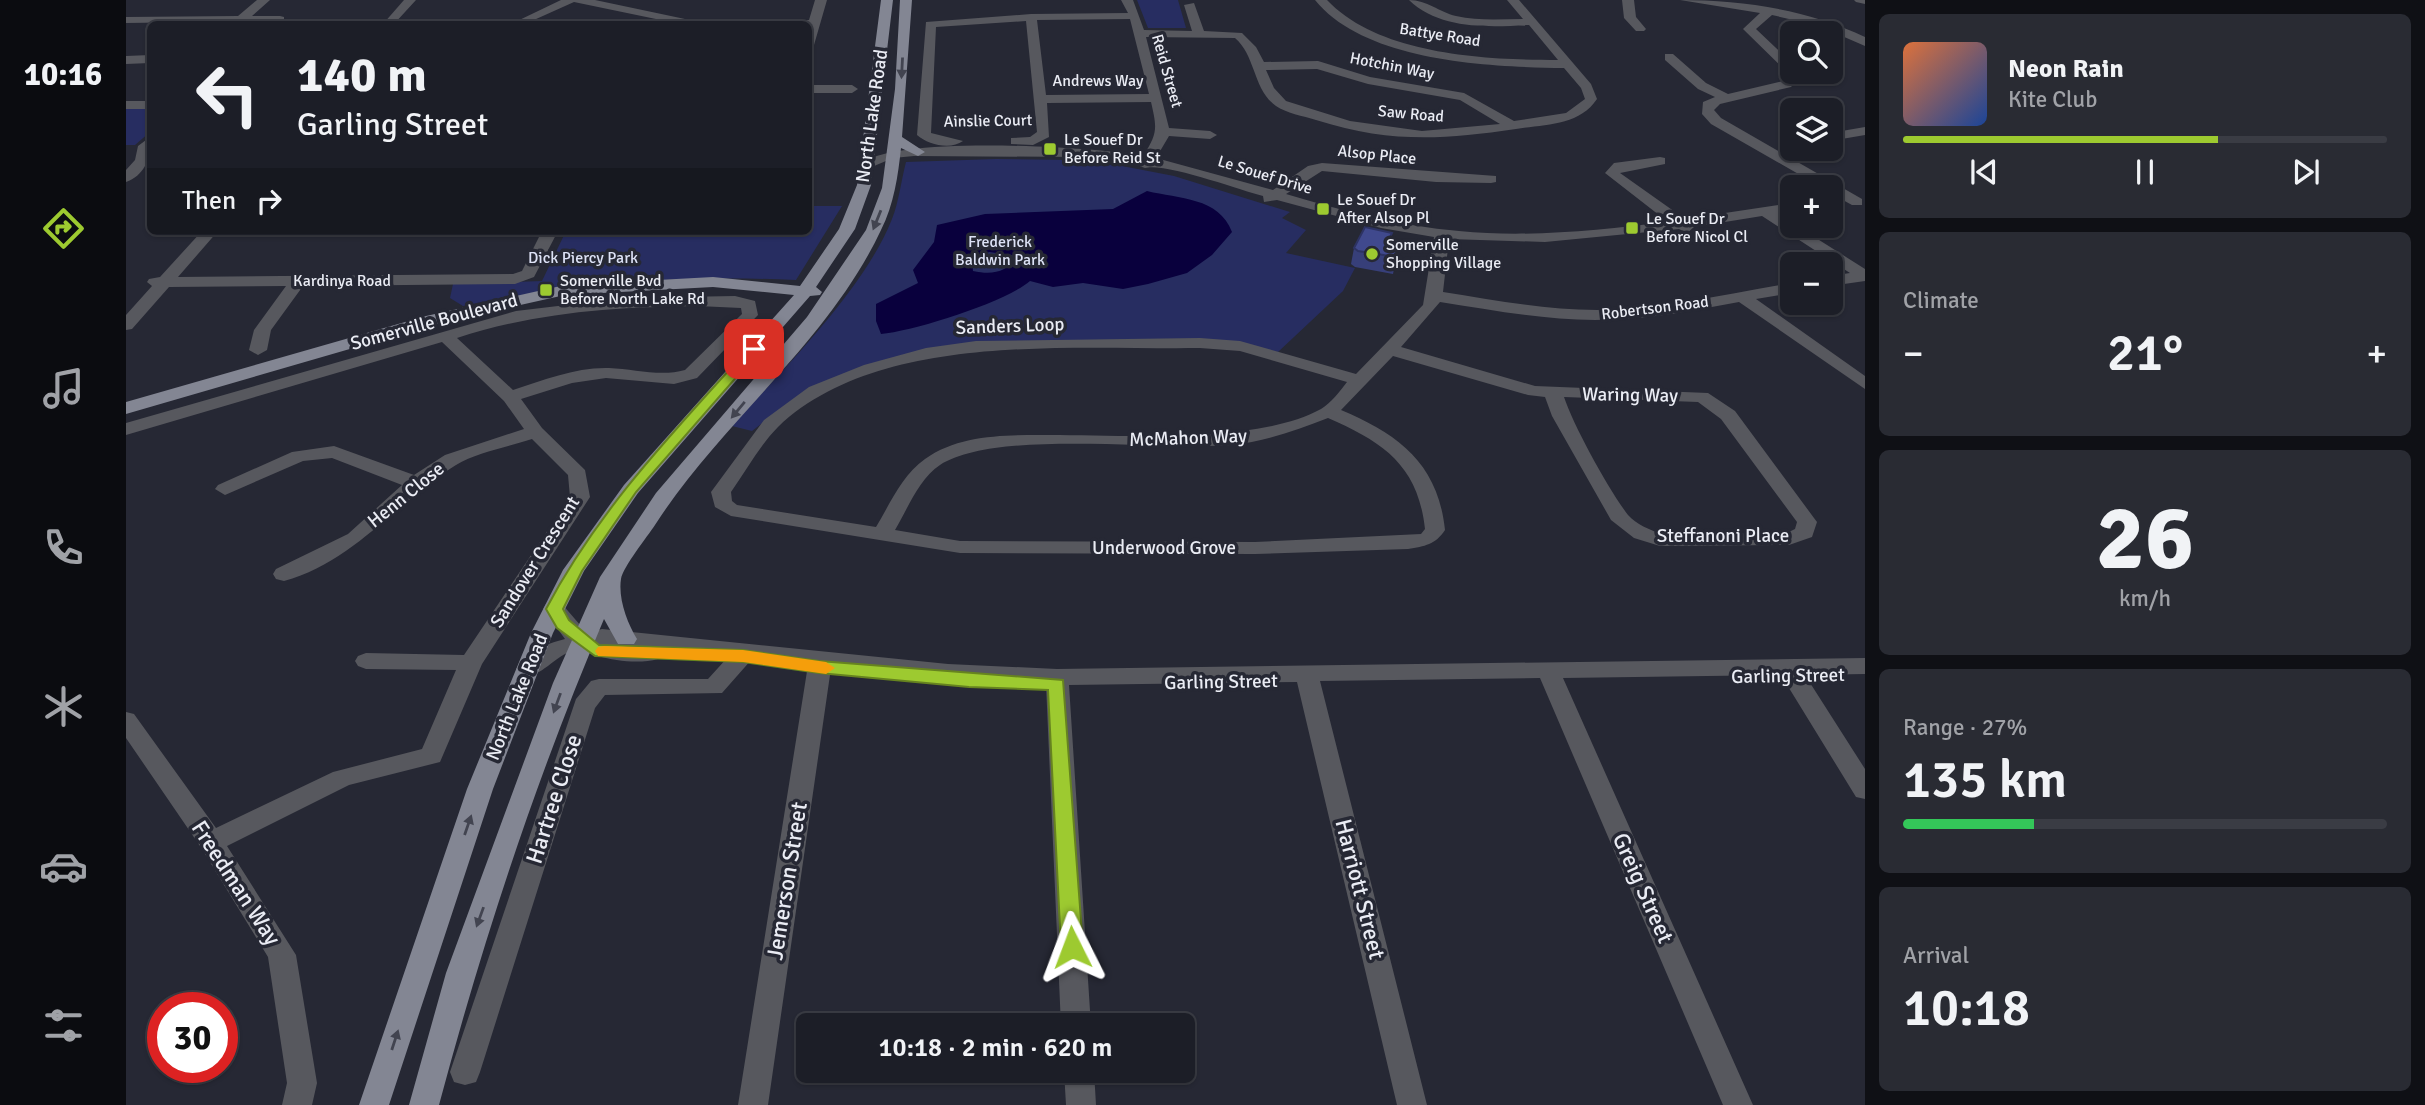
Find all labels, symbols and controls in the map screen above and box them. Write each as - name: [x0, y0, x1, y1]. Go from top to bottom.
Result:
- street label: Battye Road: [1398, 19, 1482, 51]
- map controls: [1780, 21, 1843, 315]
- button: search: [1780, 21, 1843, 84]
- street label: Reid Street: [1147, 32, 1187, 110]
- text: 140 m: [297, 45, 427, 105]
- street label: North Lake Road: [851, 48, 893, 184]
- street label: Hotchin Way: [1348, 48, 1436, 84]
- icon: left: [182, 49, 273, 140]
- text: Neon Rain: [2008, 53, 2124, 85]
- text: 10:16: [24, 55, 102, 94]
- one-way arrow: [896, 57, 907, 79]
- street label: Andrews Way: [1053, 71, 1144, 91]
- text: Kite Club: [2008, 85, 2097, 114]
- button: layers: [1780, 98, 1843, 161]
- street label: Saw Road: [1377, 101, 1445, 127]
- text: Garling Street: [297, 105, 488, 144]
- street label: Ainslie Court: [943, 110, 1033, 132]
- place label: Le Souef Dr Before Reid St: [1064, 130, 1161, 168]
- marker: Le Souef Dr Before Reid St: [1042, 141, 1058, 157]
- street label: Alsop Place: [1337, 141, 1417, 169]
- street label: Le Souef Drive: [1215, 151, 1315, 199]
- icon: previous: [1965, 153, 2003, 191]
- icon: pause: [2126, 153, 2164, 191]
- icon: next: [2287, 153, 2325, 191]
- button: +: [1780, 175, 1843, 238]
- icon: right: [250, 182, 288, 220]
- text: Then: [182, 185, 236, 217]
- place label: Le Souef Dr After Alsop Pl: [1337, 190, 1430, 228]
- marker: Le Souef Dr After Alsop Pl: [1315, 201, 1331, 217]
- icon: directions: [39, 204, 88, 253]
- one-way arrow: [872, 209, 883, 230]
- place label: Le Souef Dr Before Nicol Cl: [1646, 209, 1748, 247]
- marker: Le Souef Dr Before Nicol Cl: [1624, 220, 1640, 236]
- park label: Frederick Baldwin Park: [955, 232, 1045, 270]
- place label: Somerville Shopping Village: [1386, 235, 1501, 273]
- marker: Somerville Shopping Village: [1364, 246, 1380, 262]
- park label: Dick Piercy Park: [528, 248, 638, 268]
- button: −: [1780, 252, 1843, 315]
- street label: Kardinya Road: [293, 271, 391, 291]
- place label: Somerville Bvd Before North Lake Rd: [560, 271, 705, 309]
- marker: Somerville Bvd Before North Lake Rd: [538, 282, 554, 298]
- text: Climate: [1903, 286, 1979, 315]
- street label: Somerville Boulevard: [348, 288, 520, 356]
- street label: Robertson Road: [1600, 292, 1710, 324]
- street label: Sanders Loop: [955, 312, 1065, 340]
- pin: [724, 319, 784, 379]
- text: 21°: [2107, 321, 2183, 385]
- icon: arrive: [735, 330, 773, 368]
- text: −: [1903, 330, 1924, 377]
- text: +: [2366, 330, 2387, 377]
- icon: music: [39, 364, 88, 413]
- street label: Waring Way: [1582, 382, 1678, 408]
- one-way arrow: [731, 402, 746, 419]
- street label: McMahon Way: [1129, 424, 1247, 452]
- street label: Henn Close: [363, 457, 449, 533]
- text: 26: [2096, 482, 2194, 595]
- street label: Sandover Crescent: [485, 491, 585, 632]
- icon: phone: [39, 523, 88, 572]
- street label: Steffanoni Place: [1657, 524, 1789, 548]
- street label: Underwood Grove: [1092, 536, 1236, 560]
- text: km/h: [2119, 584, 2171, 613]
- street label: North Lake Road: [481, 630, 553, 764]
- street label: Garling Street: [1731, 663, 1845, 689]
- street label: Garling Street: [1164, 669, 1278, 695]
- icon: climate: [39, 682, 88, 731]
- one-way arrow: [551, 693, 562, 714]
- text: Range · 27%: [1903, 713, 2027, 742]
- street label: Hartree Close: [519, 731, 589, 867]
- text: 135 km: [1903, 748, 2067, 812]
- street label: Jemerson Street: [760, 800, 814, 962]
- one-way arrow: [463, 814, 474, 835]
- street label: Freedman Way: [185, 815, 287, 951]
- street label: Harriott Street: [1329, 816, 1391, 962]
- street label: Greig Street: [1606, 828, 1680, 948]
- icon: car: [39, 842, 88, 891]
- one-way arrow: [474, 907, 485, 928]
- position arrow: [1035, 910, 1109, 984]
- text: Arrival: [1903, 941, 1969, 970]
- text: 10:18: [1903, 976, 2030, 1040]
- speed limit sign: 30: [147, 992, 238, 1083]
- icon: filters: [39, 1001, 88, 1050]
- one-way arrow: [391, 1030, 401, 1051]
- text: 10:18 · 2 min · 620 m: [879, 1032, 1112, 1064]

